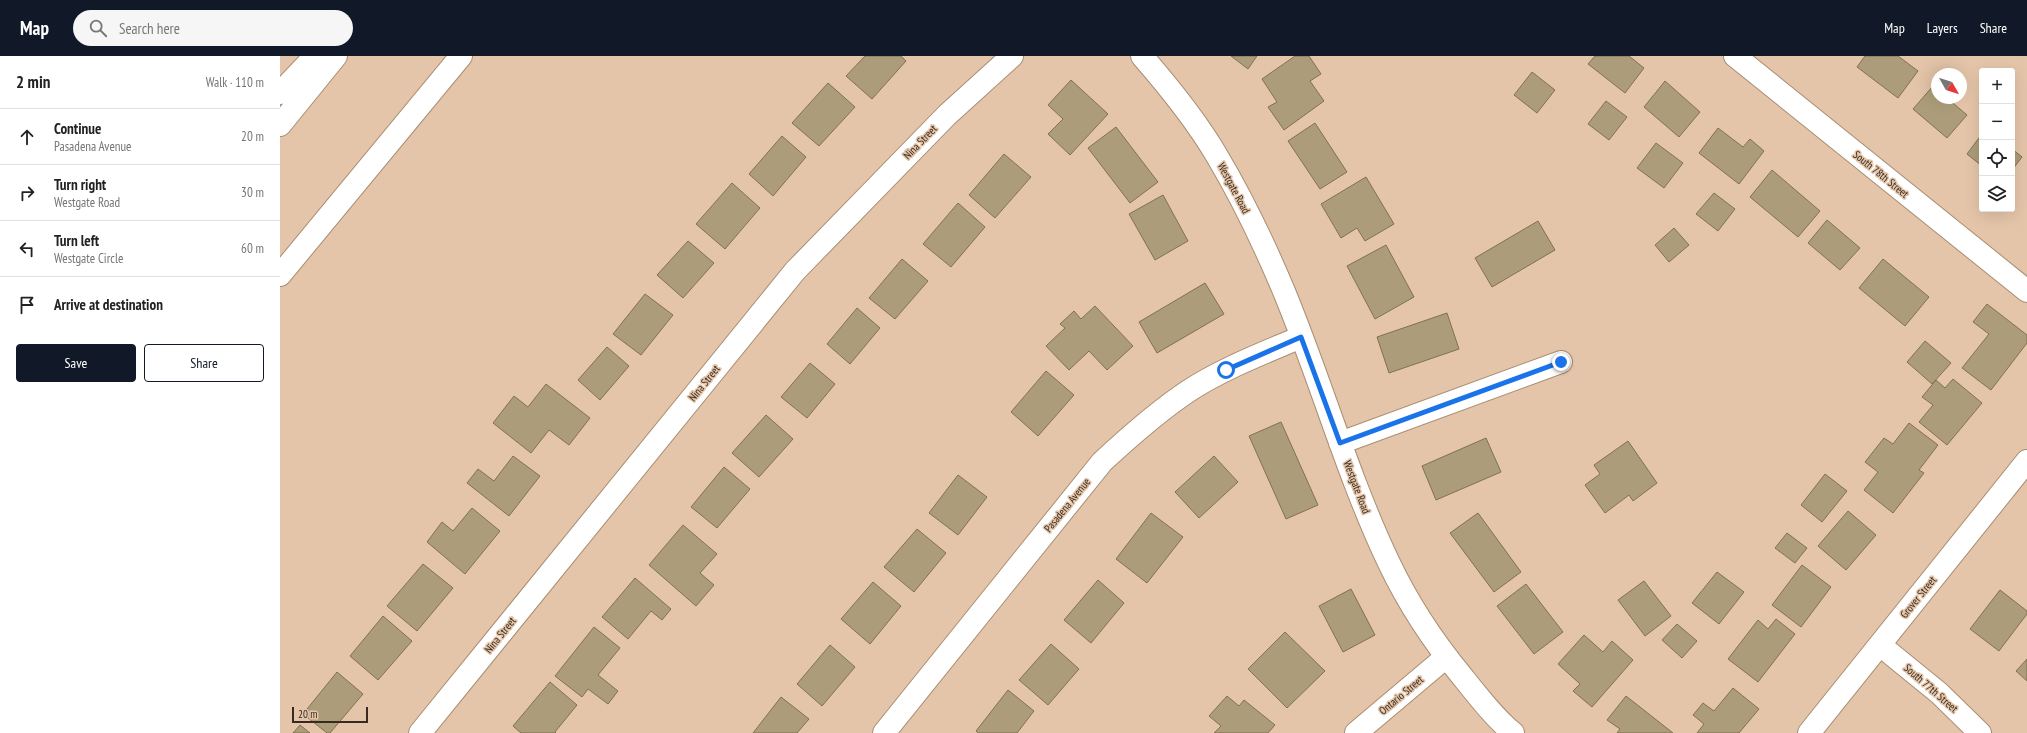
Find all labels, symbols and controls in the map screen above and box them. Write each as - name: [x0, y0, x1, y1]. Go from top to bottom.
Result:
- search box: [73, 10, 353, 46]
- text: Map: [20, 16, 49, 40]
- icon: search: [87, 17, 109, 39]
- text: Search here: [119, 19, 180, 38]
- text: Map: [1884, 19, 1905, 37]
- text: Layers: [1927, 19, 1958, 37]
- text: Share: [1980, 19, 2007, 37]
- north arrow: [1931, 68, 1967, 104]
- map controls: [1979, 68, 2015, 212]
- button: +: [1979, 68, 2015, 104]
- text: 2 min: [16, 71, 50, 93]
- text: Walk · 110 m: [206, 74, 264, 91]
- button: −: [1979, 104, 2015, 140]
- text: Continue: [54, 119, 101, 138]
- street label: Nina Street: [900, 122, 940, 162]
- icon: ahead: [16, 126, 38, 148]
- text: 20 m: [241, 128, 264, 145]
- text: Pasadena Avenue: [54, 138, 132, 155]
- button: locate: [1979, 140, 2015, 176]
- street label: South 78th Street: [1850, 147, 1912, 201]
- street label: Westgate Road: [1215, 160, 1253, 216]
- text: Turn right: [54, 175, 106, 194]
- button: layers: [1979, 176, 2015, 212]
- icon: right: [16, 182, 38, 204]
- text: 30 m: [241, 184, 264, 201]
- text: Westgate Road: [54, 194, 120, 211]
- text: Turn left: [54, 231, 99, 250]
- icon: left: [16, 238, 38, 260]
- text: 60 m: [241, 240, 264, 257]
- text: Westgate Circle: [54, 250, 123, 267]
- icon: arrive: [16, 294, 38, 316]
- text: Arrive at destination: [54, 295, 163, 314]
- button: Save: [16, 344, 136, 382]
- button: Share: [144, 344, 264, 382]
- route end: [1552, 353, 1570, 371]
- route start: [1217, 361, 1235, 379]
- street label: Nina Street: [685, 362, 723, 404]
- street label: Westgate Road: [1340, 458, 1374, 516]
- street label: Pasadena Avenue: [1041, 475, 1093, 535]
- street label: Grover Street: [1897, 573, 1939, 621]
- street label: Nina Street: [481, 614, 519, 656]
- street label: South 77th Street: [1901, 661, 1961, 715]
- street label: Ontario Street: [1376, 672, 1426, 718]
- scale bar: [292, 705, 368, 724]
- text: 20 m: [298, 707, 317, 721]

